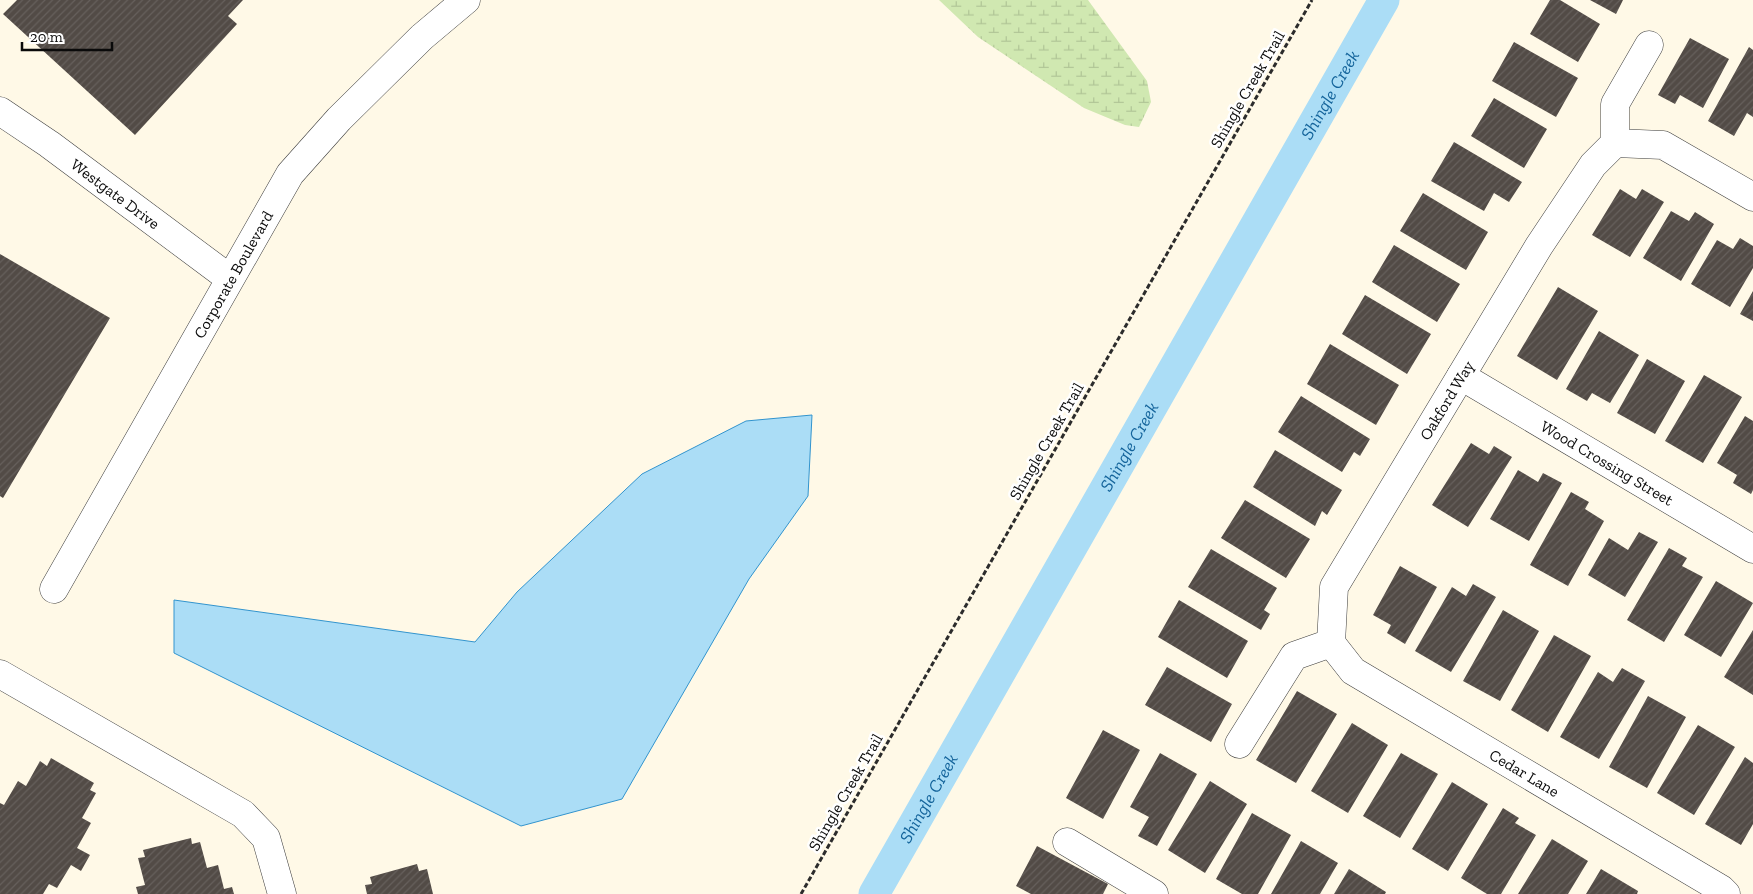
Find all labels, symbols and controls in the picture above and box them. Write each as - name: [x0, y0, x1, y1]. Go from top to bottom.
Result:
- scale bar: [22, 20, 112, 52]
- street label: Shingle Creek Trail: [1206, 27, 1289, 151]
- text: 20 m: [30, 28, 63, 46]
- water label: Shingle Creek: [1296, 46, 1364, 143]
- street label: Westgate Drive: [67, 155, 163, 233]
- street label: Corporate Boulevard: [190, 207, 277, 342]
- street label: Oakford Way: [1416, 357, 1478, 444]
- street label: Shingle Creek Trail: [1005, 379, 1088, 503]
- water label: Shingle Creek: [1095, 398, 1163, 495]
- street label: Wood Crossing Street: [1537, 417, 1677, 510]
- street label: Shingle Creek Trail: [804, 730, 887, 854]
- street label: Cedar Lane: [1486, 745, 1563, 801]
- water label: Shingle Creek: [894, 750, 963, 847]

